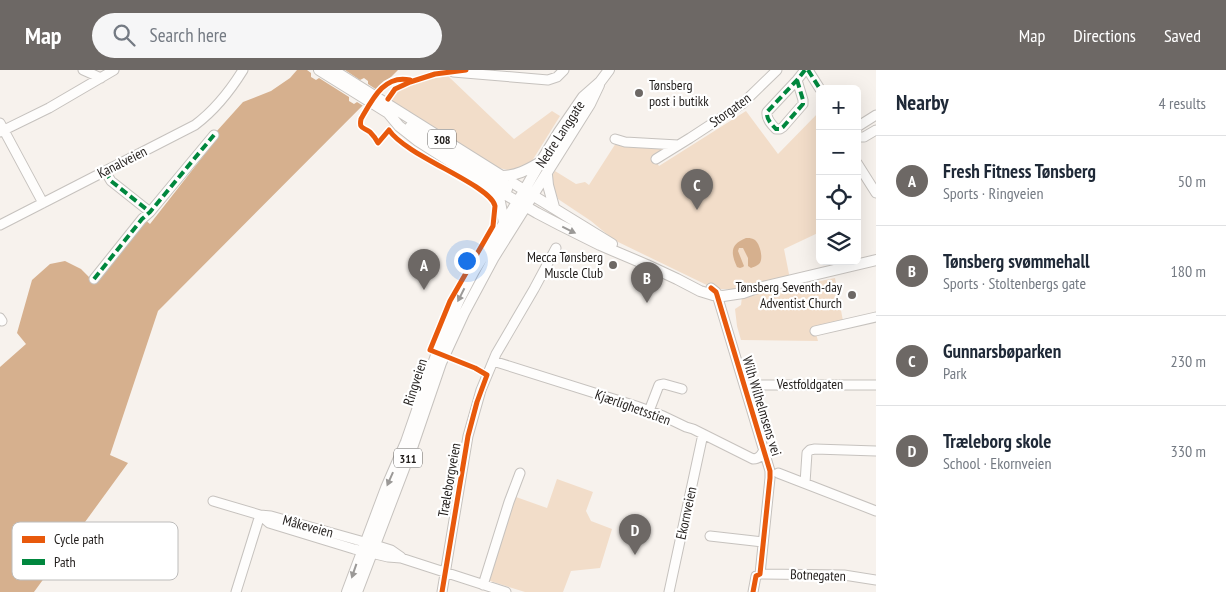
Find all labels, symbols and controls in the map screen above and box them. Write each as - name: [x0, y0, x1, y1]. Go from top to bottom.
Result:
- search box: [92, 13, 442, 58]
- text: Map: [25, 20, 62, 51]
- icon: search: [110, 21, 138, 49]
- text: Search here: [150, 23, 227, 47]
- text: Map: [1019, 24, 1045, 47]
- text: Directions: [1073, 24, 1136, 47]
- text: Saved: [1164, 24, 1201, 47]
- place label: Tønsberg post i butikk: [649, 76, 709, 110]
- map controls: [816, 85, 861, 265]
- button: +: [816, 85, 861, 130]
- marker: Tønsberg post i butikk: [633, 87, 645, 99]
- street label: Storgaten: [706, 89, 754, 131]
- text: Nearby: [896, 89, 949, 116]
- text: 4 results: [1159, 93, 1206, 113]
- street label: Nedre Langgate: [532, 97, 589, 171]
- road number: 308: [428, 130, 456, 148]
- button: −: [816, 130, 861, 175]
- street label: Kanalveien: [94, 142, 150, 182]
- text: Fresh Fitness Tønsberg: [943, 159, 1096, 183]
- pin: C: [681, 169, 713, 210]
- text: A: [908, 171, 916, 191]
- text: 50 m: [1178, 171, 1206, 191]
- button: locate: [816, 175, 861, 220]
- text: Sports · Ringveien: [943, 183, 1044, 203]
- button: layers: [816, 220, 861, 265]
- one-way arrow: [562, 226, 577, 234]
- your location: [454, 248, 480, 274]
- place label: Mecca Tønsberg Muscle Club: [527, 248, 603, 282]
- pin: A: [408, 249, 440, 290]
- text: Tønsberg svømmehall: [943, 249, 1090, 273]
- marker: Mecca Tønsberg Muscle Club: [607, 259, 619, 271]
- text: B: [908, 261, 916, 281]
- text: 180 m: [1171, 261, 1206, 281]
- pin: B: [631, 262, 663, 303]
- text: Sports · Stoltenbergs gate: [943, 273, 1086, 293]
- place label: Tønsberg Seventh-day Adventist Church: [736, 278, 843, 312]
- one-way arrow: [457, 288, 465, 303]
- marker: Tønsberg Seventh-day Adventist Church: [846, 289, 858, 301]
- text: Gunnarsbøparken: [943, 339, 1061, 363]
- text: C: [908, 351, 916, 371]
- text: 230 m: [1171, 351, 1206, 371]
- street label: Wilh Wilhelmsens vei: [738, 354, 786, 458]
- street label: Ringveien: [399, 356, 431, 408]
- text: Park: [943, 363, 967, 383]
- street label: Vestfoldgaten: [776, 375, 843, 393]
- street label: Kjærlighetsstien: [593, 385, 673, 429]
- text: Træleborg skole: [943, 429, 1051, 453]
- street label: Træleborgveien: [434, 441, 464, 519]
- text: D: [908, 441, 916, 461]
- text: 330 m: [1171, 441, 1206, 461]
- road number: 311: [394, 448, 422, 468]
- text: School · Ekornveien: [943, 453, 1051, 473]
- one-way arrow: [386, 472, 394, 486]
- street label: Ekornveien: [672, 485, 700, 541]
- street label: Måkeveien: [281, 511, 335, 541]
- pin: D: [619, 514, 651, 555]
- legend: [12, 522, 178, 580]
- text: Cycle path: [54, 530, 104, 548]
- text: Path: [54, 553, 76, 571]
- one-way arrow: [350, 564, 357, 579]
- street label: Botnegaten: [790, 565, 846, 585]

